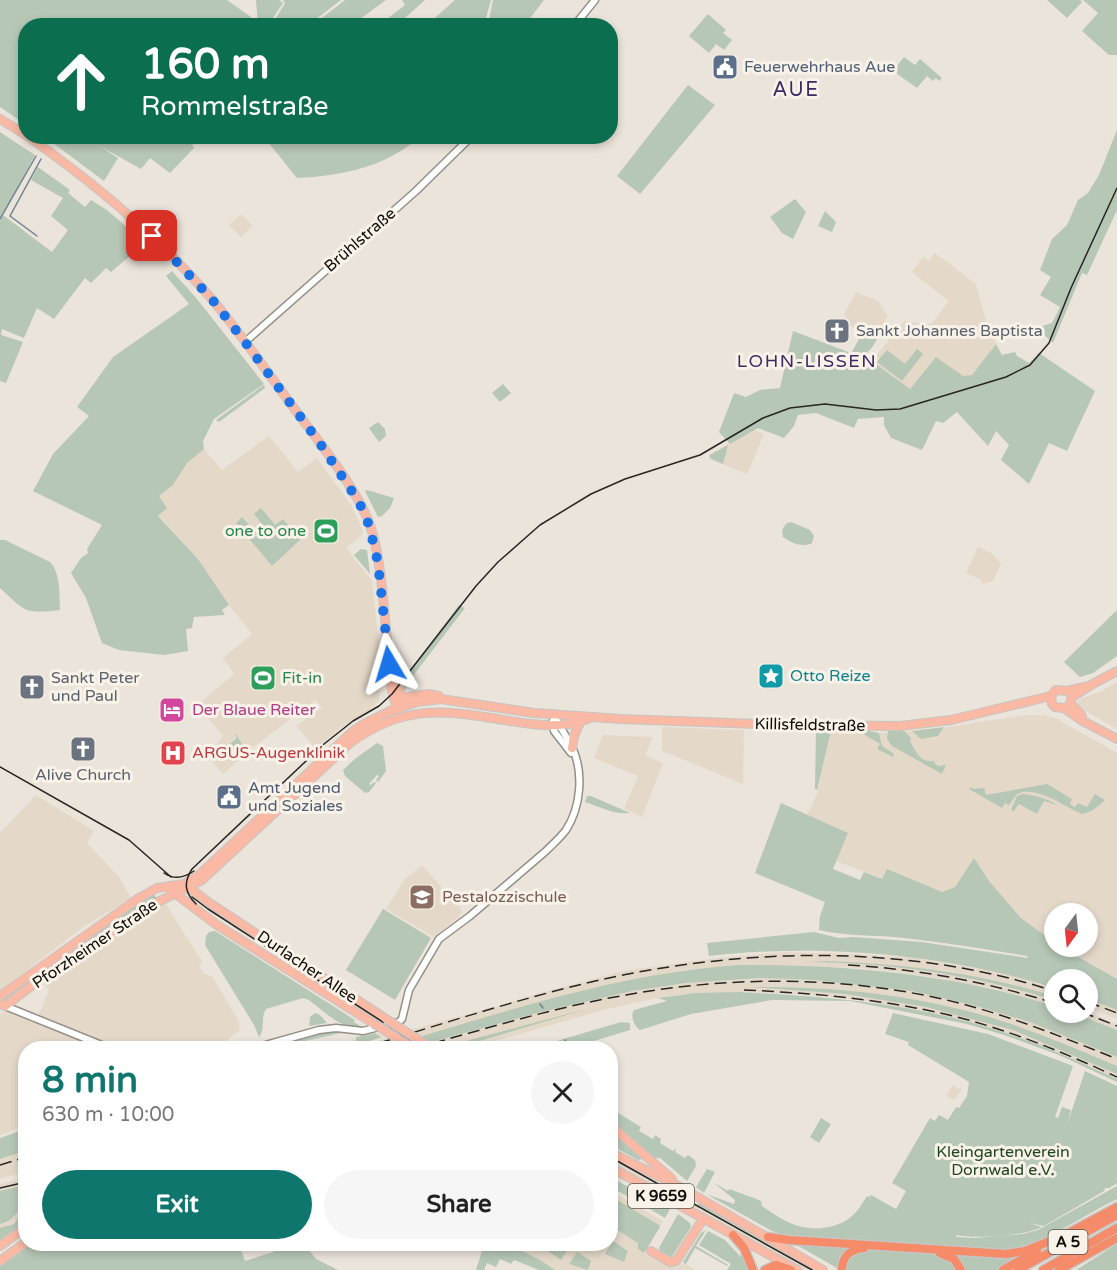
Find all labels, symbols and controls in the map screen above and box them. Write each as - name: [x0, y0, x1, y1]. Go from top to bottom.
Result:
- text: 160 m: [141, 39, 270, 90]
- icon: ahead: [42, 42, 120, 120]
- public building icon: Feuerwehrhaus Aue: [710, 52, 740, 82]
- place label: Feuerwehrhaus Aue: [744, 57, 895, 77]
- district label: AUE: [773, 78, 819, 102]
- text: Rommelstraße: [141, 90, 329, 123]
- street label: Brühlstraße: [320, 204, 400, 276]
- pin: [126, 210, 177, 261]
- icon: arrive: [135, 219, 168, 252]
- church icon: Sankt Johannes Baptista: [822, 316, 852, 346]
- place label: Sankt Johannes Baptista: [856, 321, 1043, 341]
- district label: LOHN-LISSEN: [737, 350, 877, 372]
- sports icon: one to one: [311, 516, 341, 546]
- place label: one to one: [225, 521, 306, 541]
- position arrow: [357, 632, 421, 696]
- place icon: Otto Reize: [756, 661, 786, 691]
- sports icon: Fit-in: [248, 663, 278, 693]
- place label: Otto Reize: [790, 666, 870, 686]
- place label: Sankt Peter und Paul: [51, 668, 140, 706]
- place label: Fit-in: [282, 668, 322, 688]
- church icon: Sankt Peter und Paul: [17, 672, 47, 702]
- hotel icon: Der Blaue Reiter: [157, 695, 187, 725]
- place label: Der Blaue Reiter: [192, 700, 316, 720]
- street label: Killisfeldstraße: [754, 714, 866, 736]
- church icon: Alive Church: [68, 734, 98, 764]
- hospital icon: ARGUS-Augenklinik: [158, 738, 188, 768]
- place label: ARGUS-Augenklinik: [192, 743, 345, 763]
- place label: Alive Church: [35, 765, 131, 785]
- place label: Amt Jugend und Soziales: [248, 778, 343, 816]
- public building icon: Amt Jugend und Soziales: [214, 782, 244, 812]
- school or university icon: Pestalozzischule: [407, 882, 437, 912]
- place label: Pestalozzischule: [442, 887, 567, 907]
- street label: Pforzheimer Straße: [29, 895, 161, 993]
- north arrow: [1044, 903, 1098, 957]
- map controls: [1044, 903, 1098, 1023]
- street label: Durlacher Allee: [253, 926, 361, 1008]
- button: search: [1044, 969, 1098, 1023]
- text: 8 min: [42, 1059, 138, 1102]
- button: close: [531, 1061, 594, 1124]
- text: 630 m · 10:00: [42, 1103, 174, 1127]
- park label: Kleingartenverein Dornwald e.V.: [936, 1142, 1070, 1180]
- button: Exit: [42, 1170, 312, 1239]
- button: Share: [324, 1170, 594, 1239]
- road number: K 9659: [628, 1184, 694, 1208]
- road number: A 5: [1048, 1230, 1088, 1254]

